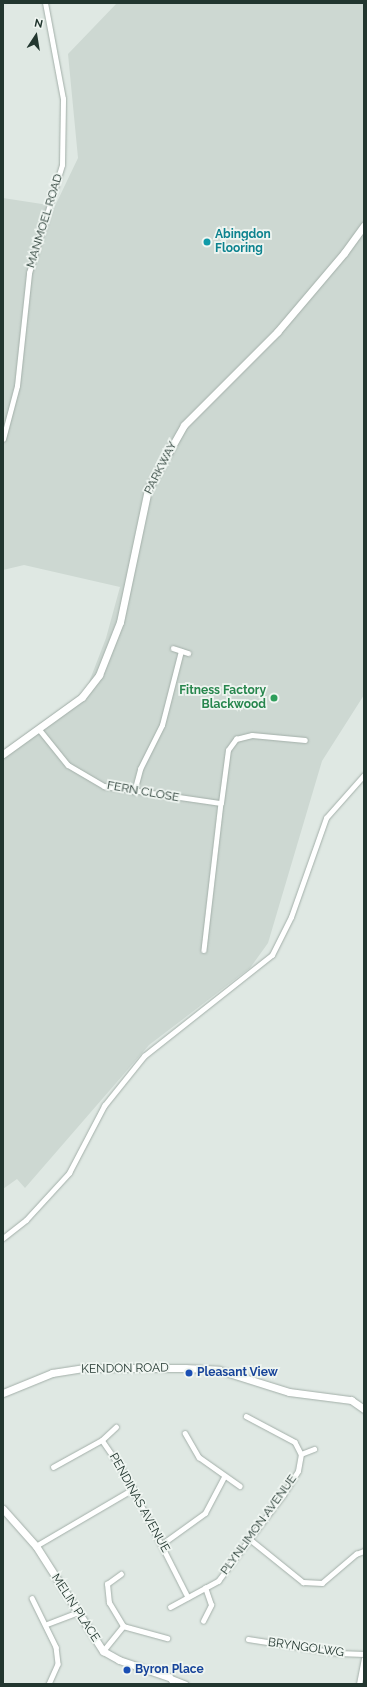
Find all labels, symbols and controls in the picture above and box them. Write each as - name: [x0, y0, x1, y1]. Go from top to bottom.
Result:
- north arrow: [16, 16, 56, 56]
- text: N: [33, 17, 44, 31]
- street label: MANMOEL ROAD: [24, 172, 66, 270]
- place label: Abingdon Flooring: [215, 228, 271, 256]
- marker: Abingdon Flooring: [202, 237, 212, 247]
- street label: PARKWAY: [142, 439, 180, 497]
- place label: Fitness Factory Blackwood: [179, 684, 266, 712]
- marker: Fitness Factory Blackwood: [269, 693, 279, 703]
- street label: FERN CLOSE: [106, 779, 180, 805]
- street label: KENDON ROAD: [81, 1361, 169, 1377]
- place label: Pleasant View: [197, 1366, 278, 1380]
- marker: Pleasant View: [184, 1368, 194, 1378]
- street label: PENDINAS AVENUE: [106, 1451, 172, 1555]
- street label: PLYNLIMON AVENUE: [218, 1472, 300, 1578]
- street label: MELIN PLACE: [48, 1571, 102, 1645]
- street label: BRYNGOLWG: [267, 1636, 345, 1660]
- place label: Byron Place: [135, 1663, 204, 1677]
- marker: Byron Place: [122, 1665, 132, 1675]

